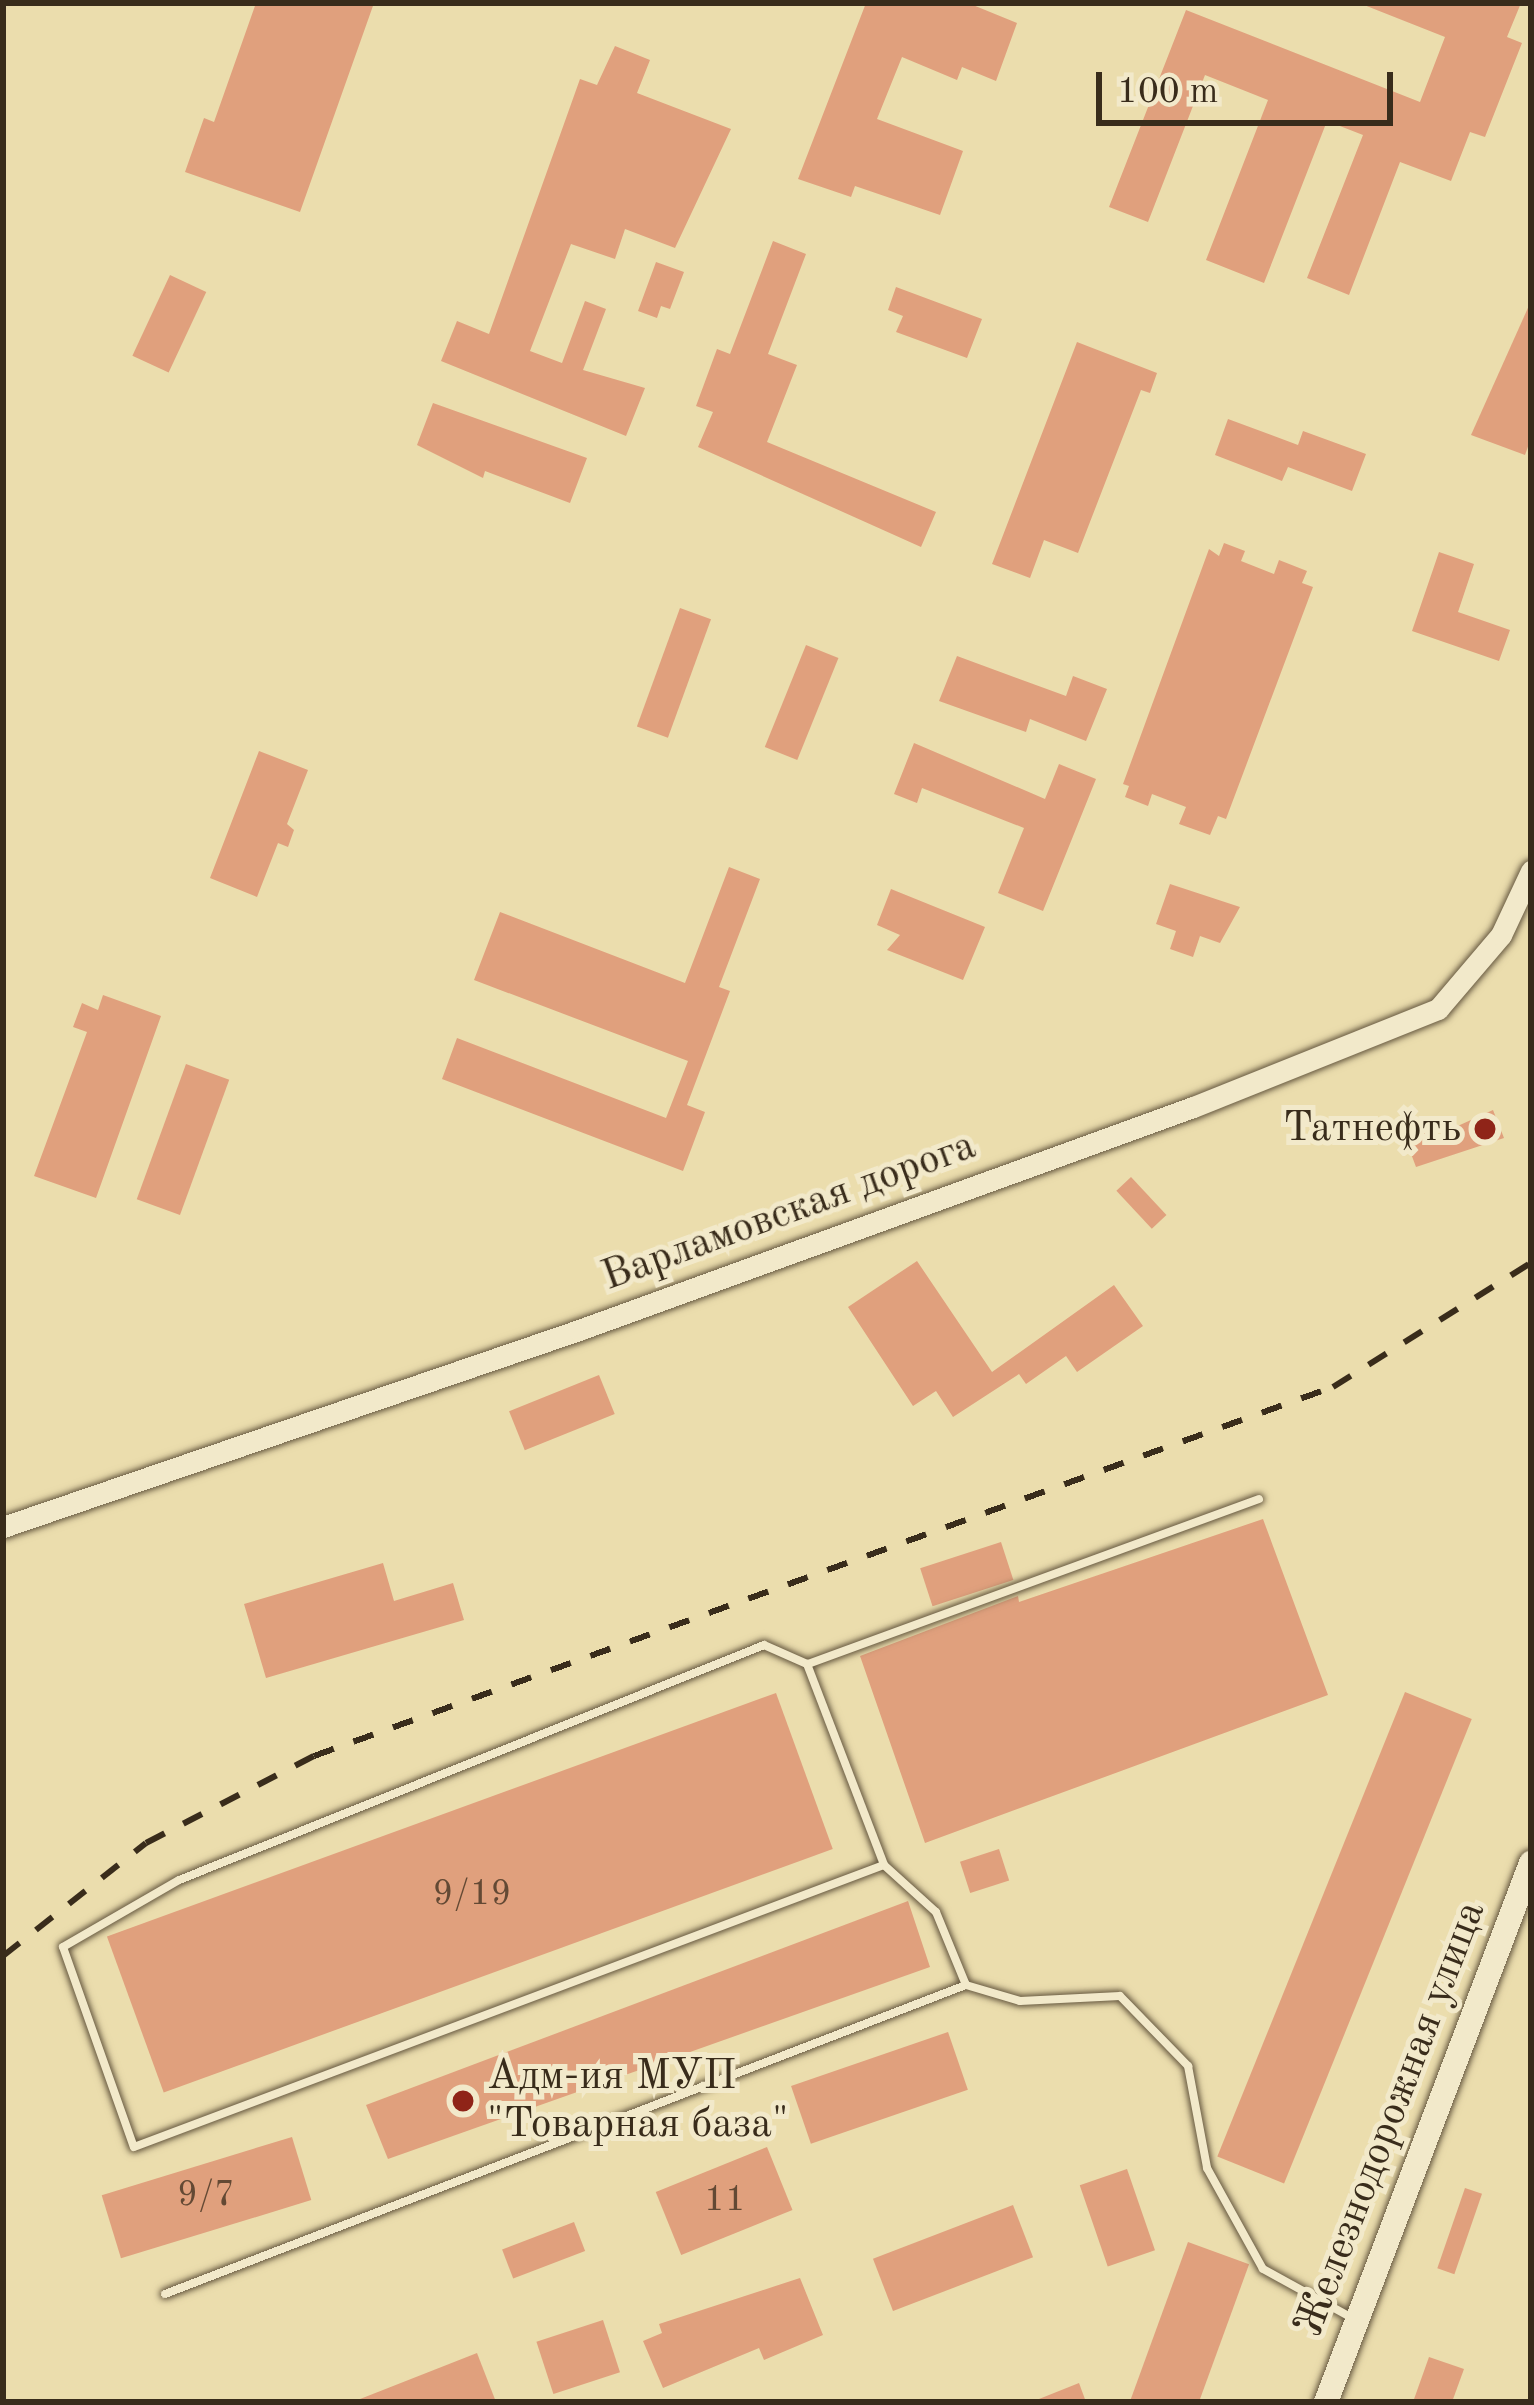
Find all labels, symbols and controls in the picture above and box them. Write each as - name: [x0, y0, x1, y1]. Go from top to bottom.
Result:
- scale bar: [1102, 48, 1399, 122]
- text: 100 m: [1117, 75, 1218, 111]
- place label: Татнефть: [1283, 1104, 1461, 1154]
- marker: Татнефть: [1472, 1116, 1498, 1142]
- street label: Варламовская дорога: [595, 1121, 983, 1303]
- house number: 9/19: [433, 1874, 511, 1918]
- street label: Железнодорожная улица: [1285, 1894, 1497, 2344]
- place label: Адм-ия МУП "Товарная база": [487, 2052, 789, 2150]
- marker: Адм-ия МУП "Товарная база": [450, 2088, 476, 2114]
- house number: 9/7: [177, 2175, 235, 2219]
- house number: 11: [704, 2180, 746, 2224]

